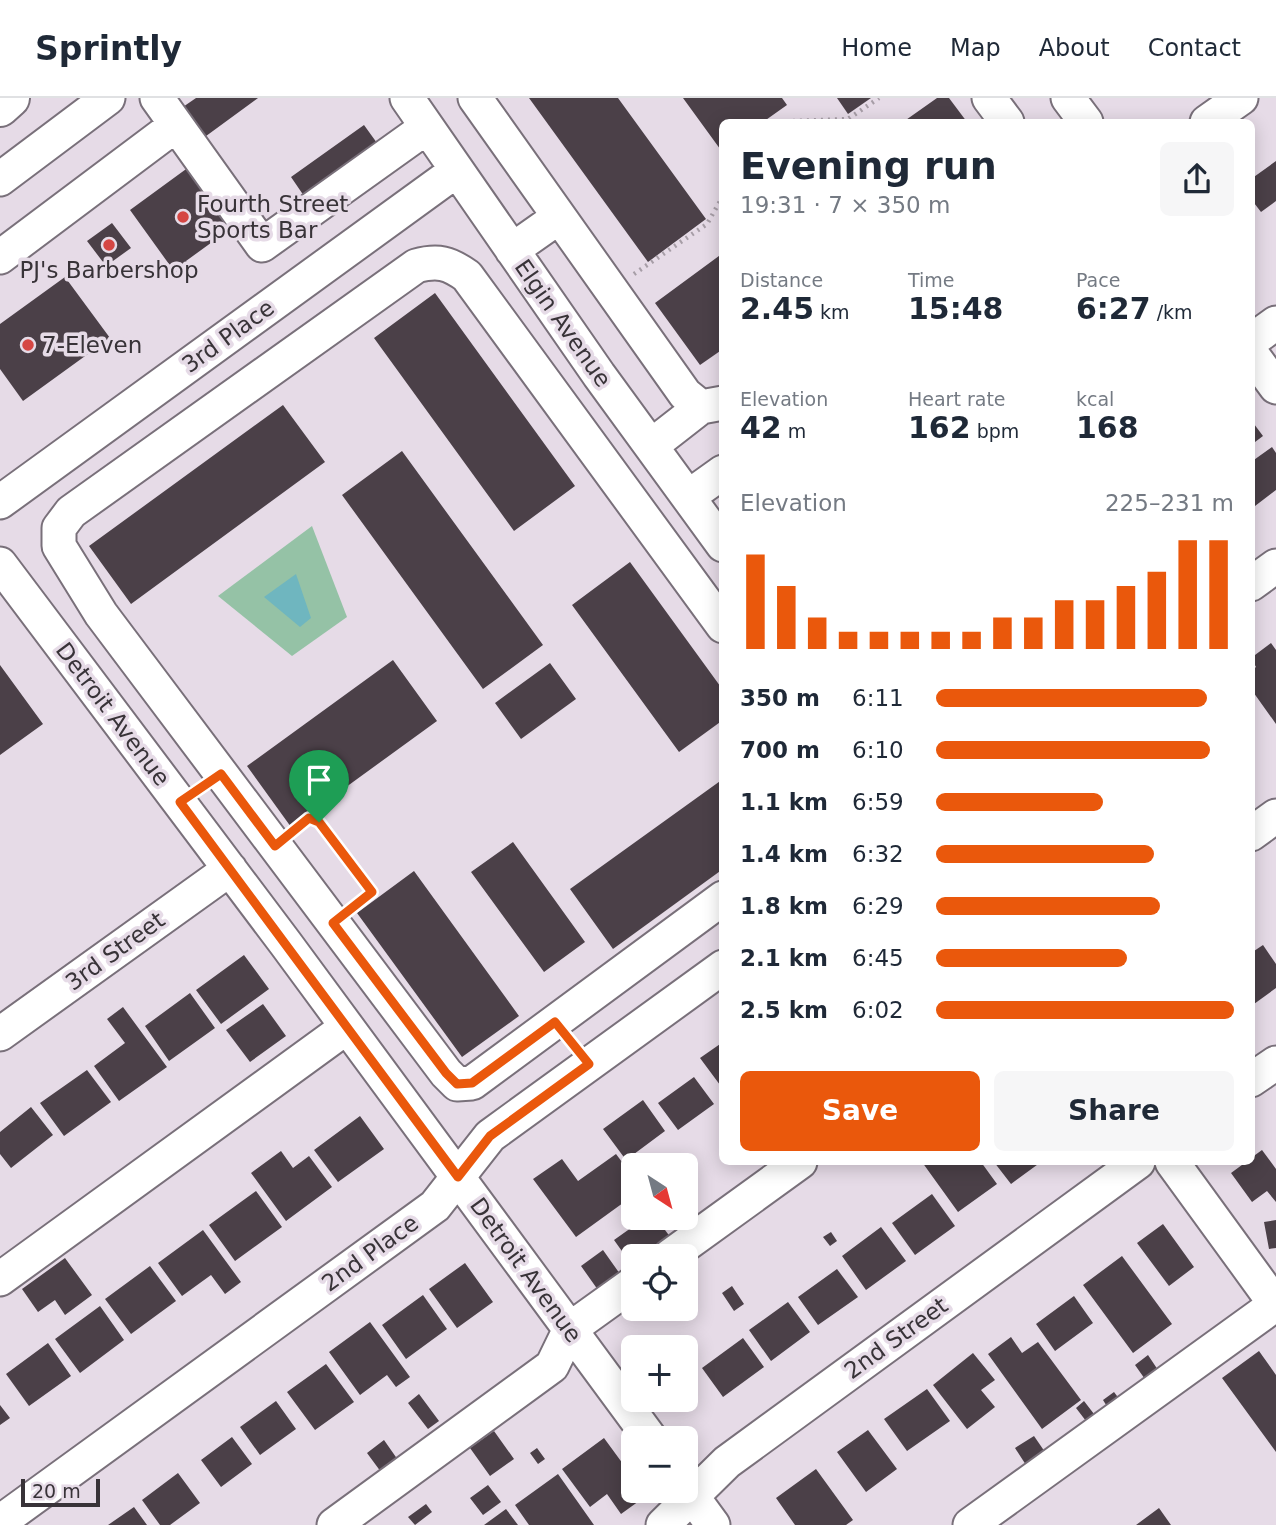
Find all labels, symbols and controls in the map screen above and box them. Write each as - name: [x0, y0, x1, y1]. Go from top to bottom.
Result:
- text: Sprintly: [35, 29, 182, 68]
- text: Home: [841, 34, 912, 62]
- text: Map: [950, 34, 1001, 62]
- text: About: [1039, 34, 1110, 62]
- text: Contact: [1148, 34, 1241, 62]
- button: share: [1160, 142, 1234, 216]
- text: Evening run: [740, 144, 997, 188]
- place label: Fourth Street Sports Bar: [197, 191, 348, 243]
- text: 19:31 · 7 × 350 m: [740, 192, 950, 218]
- marker: Fourth Street Sports Bar: [175, 209, 191, 225]
- marker: PJ's Barbershop: [101, 237, 117, 253]
- street label: Elgin Avenue: [510, 254, 616, 392]
- place label: PJ's Barbershop: [19, 257, 199, 283]
- text: Distance: [740, 269, 823, 291]
- text: Time: [908, 269, 955, 291]
- text: Pace: [1076, 269, 1120, 291]
- text: 2.45: [740, 291, 814, 326]
- text: 15:48: [908, 291, 1004, 326]
- text: 6:27: [1076, 291, 1151, 326]
- street label: 3rd Place: [177, 294, 279, 378]
- text: km: [814, 301, 850, 323]
- text: /km: [1151, 301, 1193, 323]
- place label: 7-Eleven: [42, 332, 142, 358]
- marker: 7-Eleven: [20, 337, 36, 353]
- text: Elevation: [740, 388, 828, 410]
- text: Heart rate: [908, 388, 1006, 410]
- text: kcal: [1076, 388, 1114, 410]
- text: 42: [740, 410, 782, 445]
- text: 162: [908, 410, 971, 445]
- text: 168: [1076, 410, 1139, 445]
- text: m: [782, 420, 806, 442]
- text: bpm: [971, 420, 1019, 442]
- text: Elevation: [740, 490, 847, 516]
- text: 225–231 m: [1105, 490, 1234, 516]
- street label: Detroit Avenue: [51, 637, 175, 791]
- text: 350 m: [740, 685, 820, 711]
- text: 6:11: [852, 685, 904, 711]
- text: 700 m: [740, 737, 820, 763]
- text: 6:10: [852, 737, 904, 763]
- pin: [289, 750, 349, 822]
- icon: arrive: [300, 761, 338, 799]
- text: 1.1 km: [740, 789, 828, 815]
- text: 6:59: [852, 789, 904, 815]
- text: 1.4 km: [740, 841, 828, 867]
- text: 6:32: [852, 841, 904, 867]
- text: 1.8 km: [740, 893, 828, 919]
- text: 6:29: [852, 893, 904, 919]
- street label: 3rd Street: [61, 907, 169, 995]
- text: 2.1 km: [740, 945, 828, 971]
- text: 6:45: [852, 945, 904, 971]
- text: 2.5 km: [740, 997, 828, 1023]
- text: 6:02: [852, 997, 904, 1023]
- button: Save: [740, 1071, 980, 1151]
- button: Share: [994, 1071, 1234, 1151]
- north arrow: [621, 1153, 698, 1230]
- map controls: [621, 1153, 698, 1503]
- street label: Detroit Avenue: [465, 1193, 587, 1347]
- street label: 2nd Place: [317, 1209, 423, 1297]
- button: locate: [621, 1244, 698, 1321]
- street label: 2nd Street: [839, 1292, 953, 1384]
- button: +: [621, 1335, 698, 1412]
- button: −: [621, 1426, 698, 1503]
- scale bar: [21, 1476, 100, 1508]
- text: 20 m: [32, 1480, 81, 1502]

